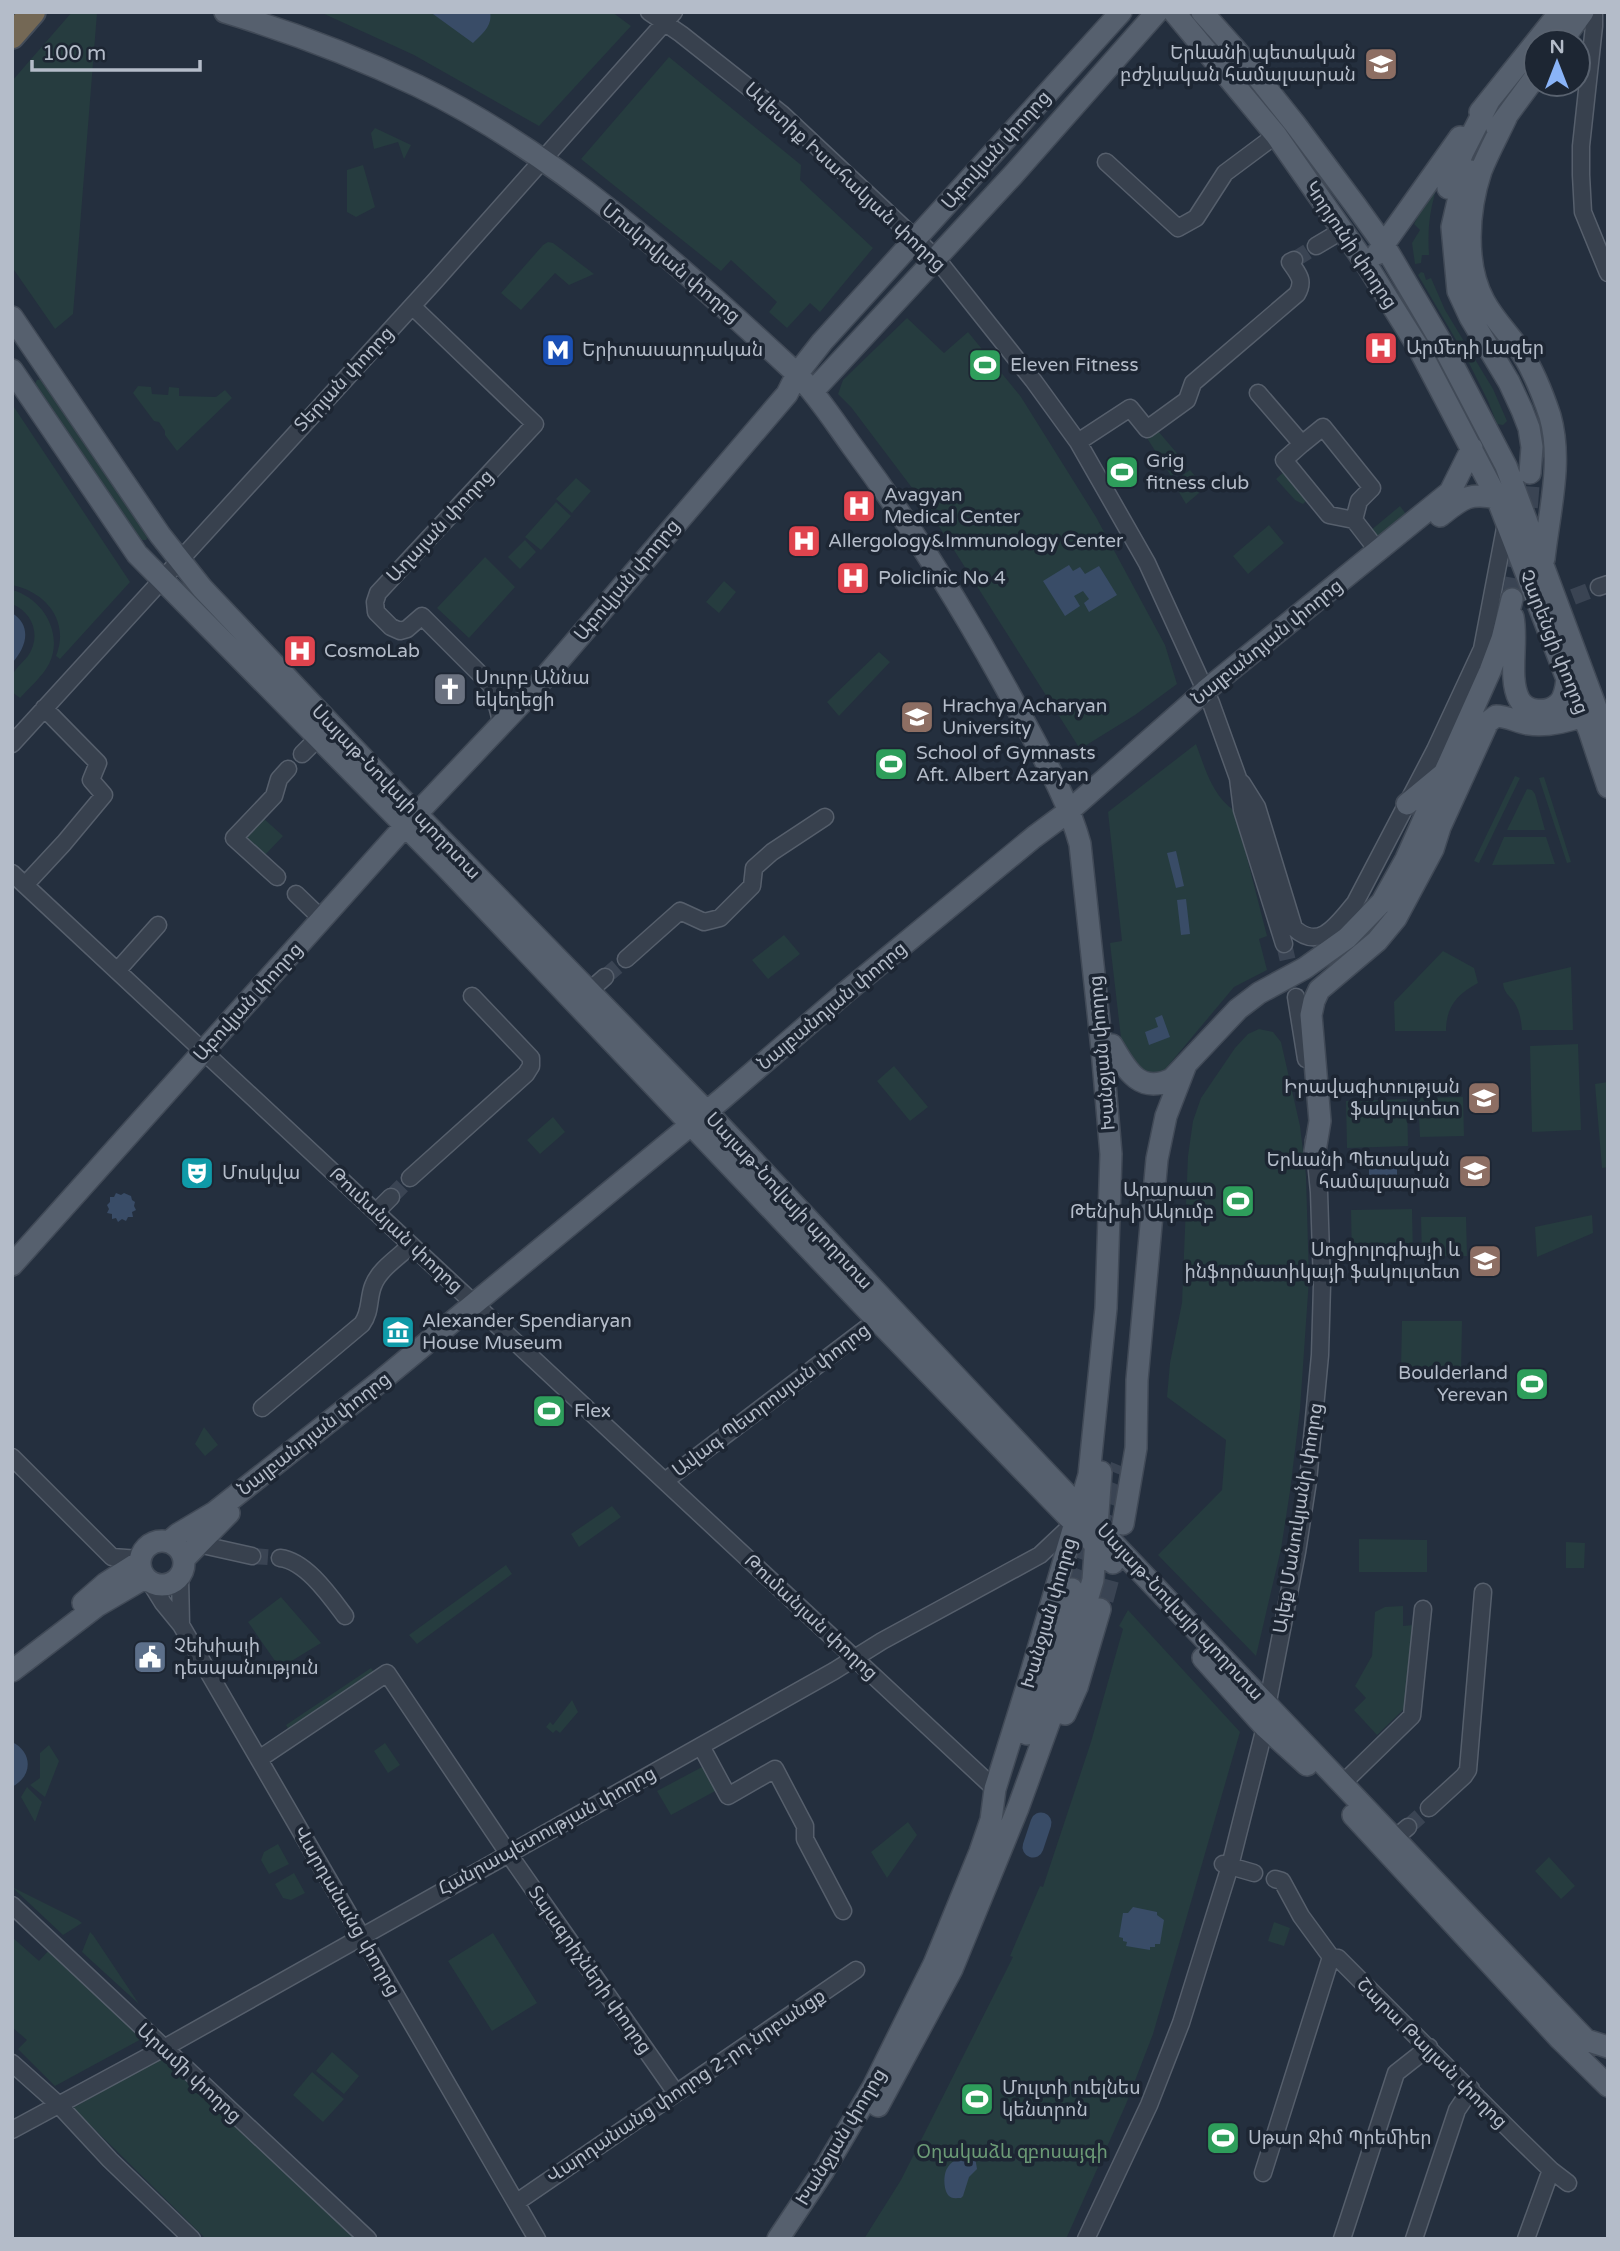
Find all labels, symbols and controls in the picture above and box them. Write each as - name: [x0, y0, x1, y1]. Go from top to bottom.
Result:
- scale bar: [32, 28, 200, 72]
- north arrow: [1522, 28, 1592, 98]
- text: N: [1549, 36, 1565, 58]
- text: 100 m: [42, 41, 106, 66]
- place label: Երևանի պետական բժշկական համալսարան: [1120, 42, 1356, 86]
- school or university icon: Երևանի պետական բժշկական համալսարան: [1362, 45, 1400, 83]
- street label: Ավետիք Իսահակյան փողոց: [740, 78, 950, 276]
- street label: Աբովյան փողոց: [937, 86, 1055, 214]
- street label: Կորյունի փողոց: [1300, 177, 1402, 313]
- street label: Մոսկովյան փողոց: [597, 199, 745, 327]
- street label: Տերյան փողոց: [290, 322, 398, 436]
- hospital icon: Արմեդի Լազեր: [1362, 329, 1400, 367]
- metro station icon: Երիտասարդական: [539, 331, 577, 369]
- place label: Արմեդի Լազեր: [1406, 337, 1544, 359]
- place label: Երիտասարդական: [582, 339, 763, 361]
- sports icon: Eleven Fitness: [966, 346, 1004, 384]
- place label: Eleven Fitness: [1010, 354, 1139, 376]
- place label: Grig fitness club: [1146, 450, 1249, 494]
- sports icon: Grig fitness club: [1103, 453, 1141, 491]
- street label: Աղայան փողոց: [382, 465, 498, 587]
- place label: Avagyan Medical Center: [884, 484, 1021, 528]
- hospital icon: Avagyan Medical Center: [840, 487, 878, 525]
- street label: Աբովյան փողոց: [570, 515, 684, 645]
- hospital icon: Allergology&Immunology Center: [785, 522, 823, 560]
- place label: Allergology&Immunology Center: [828, 530, 1124, 552]
- hospital icon: Policlinic No 4: [834, 559, 872, 597]
- place label: Policlinic No 4: [878, 567, 1006, 589]
- street label: Չարենցի փողոց: [1515, 567, 1593, 717]
- street label: Նալբանդյան փողոց: [1187, 574, 1347, 710]
- hospital icon: CosmoLab: [281, 632, 319, 670]
- place label: CosmoLab: [324, 640, 420, 662]
- place label: Սուրբ Աննա եկեղեցի: [475, 667, 590, 711]
- church icon: Սուրբ Աննա եկեղեցի: [431, 670, 469, 708]
- place label: Hrachya Acharyan University: [942, 695, 1107, 739]
- school or university icon: Hrachya Acharyan University: [898, 698, 936, 736]
- street label: Սայաթ-Նովայի պողոտա: [307, 700, 485, 884]
- place label: School of Gymnasts Aft. Albert Azaryan: [916, 742, 1096, 786]
- sports icon: School of Gymnasts Aft. Albert Azaryan: [872, 745, 910, 783]
- street label: Նալբանդյան փողոց: [753, 937, 911, 1075]
- street label: Աբովյան փողոց: [189, 938, 307, 1066]
- street label: Խանջյան փողոց: [1084, 974, 1120, 1132]
- place label: Իրավագիտության ֆակուլտետ: [1284, 1076, 1460, 1120]
- school or university icon: Իրավագիտության ֆակուլտետ: [1465, 1079, 1503, 1117]
- street label: Սայաթ-Նովայի պողոտա: [701, 1108, 877, 1294]
- place label: Երևանի Պետական համալսարան: [1267, 1149, 1450, 1193]
- school or university icon: Երևանի Պետական համալսարան: [1456, 1152, 1494, 1190]
- theatre icon: Մոսկվա: [178, 1154, 216, 1192]
- place label: Մոսկվա: [222, 1162, 300, 1184]
- street label: Թումանյան փողոց: [325, 1162, 467, 1298]
- place label: Արարատ Թենիսի Ակումբ: [1070, 1179, 1214, 1223]
- sports icon: Արարատ Թենիսի Ակումբ: [1219, 1182, 1257, 1220]
- place label: Սոցիոլոգիայի և ինֆորմատիկայի ֆակուլտետ: [1184, 1239, 1460, 1283]
- school or university icon: Սոցիոլոգիայի և ինֆորմատիկայի ֆակուլտետ: [1466, 1242, 1504, 1280]
- place label: Alexander Spendiaryan House Museum: [422, 1310, 632, 1354]
- museum icon: Alexander Spendiaryan House Museum: [379, 1313, 417, 1351]
- street label: Ավագ Պետրոսյան փողոց: [668, 1319, 874, 1481]
- place label: Boulderland Yerevan: [1398, 1362, 1508, 1406]
- sports icon: Boulderland Yerevan: [1513, 1365, 1551, 1403]
- street label: Նալբանդյան փողոց: [233, 1368, 395, 1500]
- sports icon: Flex: [530, 1392, 568, 1430]
- place label: Flex: [574, 1400, 611, 1422]
- street label: Ալեք Մանուկյանի փողոց: [1269, 1401, 1327, 1635]
- street label: Սայաթ-Նովայի պողոտա: [1092, 1519, 1268, 1705]
- street label: Խանջյան փողոց: [1017, 1535, 1081, 1691]
- street label: Թումանյան փողոց: [740, 1549, 882, 1685]
- place label: Չեխիայի դեսպանություն: [174, 1635, 319, 1679]
- public building icon: Չեխիայի դեսպանություն: [131, 1638, 169, 1676]
- street label: Հանրապետության փողոց: [434, 1762, 660, 1900]
- street label: Վարդանանց փողոց: [289, 1822, 405, 2000]
- street label: Տպագրիչների փողոց: [524, 1882, 656, 2058]
- street label: Շարա Թալյան փողոց: [1352, 1973, 1512, 2133]
- street label: Վարդանանց փողոց 2-րդ նրբանցք: [542, 1984, 830, 2188]
- street label: Արամի փողոց: [132, 2019, 246, 2127]
- street label: Խանջյան փողոց: [791, 2065, 891, 2209]
- place label: Մուլտի ուելնես կենտրոն: [1002, 2077, 1141, 2121]
- sports icon: Մուլտի ուելնես կենտրոն: [958, 2080, 996, 2118]
- sports icon: Սթար Ջիմ Պրեմիեր: [1204, 2119, 1242, 2157]
- place label: Սթար Ջիմ Պրեմիեր: [1248, 2127, 1432, 2149]
- park label: Օղակաձև զբոսայգի: [916, 2141, 1108, 2163]

